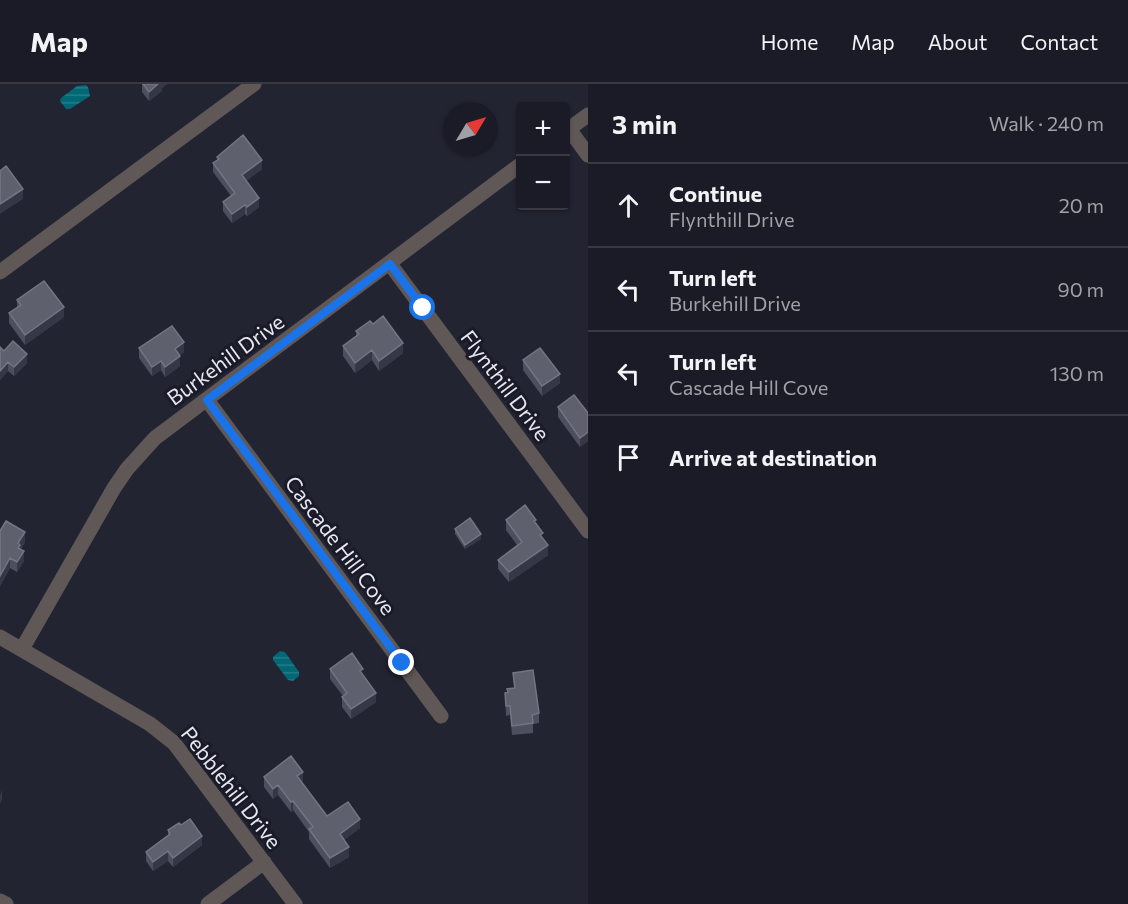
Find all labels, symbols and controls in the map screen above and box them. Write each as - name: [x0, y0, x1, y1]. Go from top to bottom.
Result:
- text: Map: [30, 24, 88, 58]
- text: Home: [761, 29, 818, 54]
- text: Map: [851, 29, 895, 54]
- text: About: [928, 29, 987, 54]
- text: Contact: [1020, 29, 1098, 54]
- north arrow: [444, 102, 498, 156]
- map controls: [516, 102, 570, 210]
- button: +: [516, 102, 570, 156]
- text: 3 min: [612, 108, 677, 139]
- text: Walk · 240 m: [989, 111, 1104, 135]
- button: −: [516, 156, 570, 210]
- text: Continue: [669, 180, 762, 207]
- icon: ahead: [612, 189, 645, 222]
- text: 20 m: [1059, 193, 1104, 217]
- text: Flynthill Drive: [669, 207, 794, 231]
- text: Turn left: [669, 264, 756, 291]
- icon: left: [612, 273, 645, 306]
- text: 90 m: [1058, 277, 1104, 301]
- text: Burkehill Drive: [669, 291, 801, 315]
- route start: [409, 294, 435, 320]
- street label: Burkehill Drive: [162, 308, 288, 410]
- street label: Flynthill Drive: [456, 325, 556, 445]
- text: Turn left: [669, 348, 756, 375]
- icon: left: [612, 357, 645, 390]
- text: 130 m: [1050, 361, 1104, 385]
- text: Cascade Hill Cove: [669, 375, 828, 399]
- icon: arrive: [612, 441, 645, 474]
- text: Arrive at destination: [669, 444, 877, 471]
- street label: Cascade Hill Cove: [281, 471, 401, 619]
- route end: [388, 649, 414, 675]
- street label: Pebblehill Drive: [177, 721, 287, 853]

